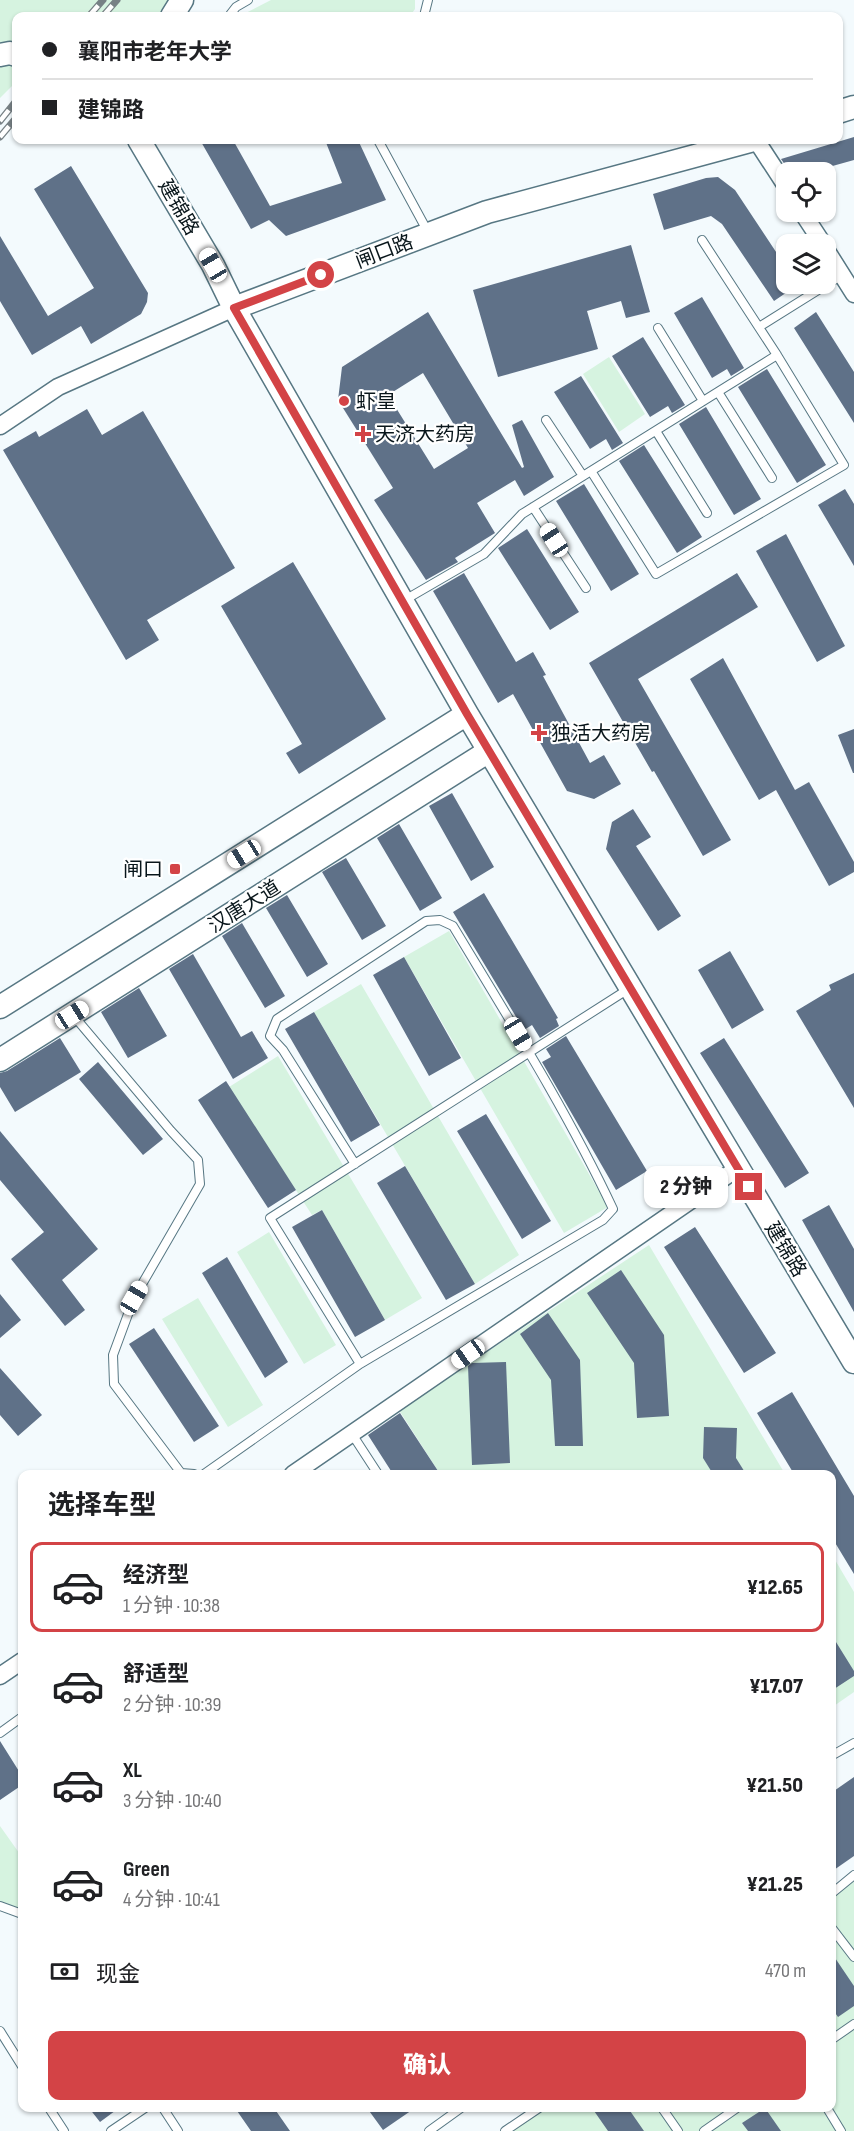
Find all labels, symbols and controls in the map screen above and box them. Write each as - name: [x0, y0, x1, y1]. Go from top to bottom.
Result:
- text: 襄阳市老年大学: [78, 39, 232, 66]
- text: 建锦路: [78, 97, 144, 124]
- map controls: [776, 162, 836, 294]
- button: locate: [776, 162, 836, 222]
- street label: 建锦路: [153, 176, 204, 239]
- street label: 闸口路: [352, 230, 417, 274]
- button: layers: [776, 234, 836, 294]
- car: [196, 245, 230, 285]
- route start: [307, 261, 334, 288]
- place label: 虾皇: [356, 390, 396, 414]
- marker: 虾皇: [337, 394, 351, 408]
- place label: 天济大药房: [375, 423, 475, 447]
- marker: 天济大药房: [356, 427, 370, 441]
- car: [537, 520, 571, 560]
- place label: 独活大药房: [551, 722, 651, 746]
- marker: 独活大药房: [532, 726, 546, 740]
- car: [224, 837, 264, 871]
- place label: 闸口: [123, 858, 163, 882]
- marker: 闸口: [168, 862, 182, 876]
- street label: 汉唐大道: [204, 875, 285, 938]
- car: [52, 998, 92, 1032]
- car: [501, 1014, 535, 1054]
- callout: 2 分钟: [644, 1166, 728, 1208]
- route end: [735, 1173, 762, 1200]
- text: 2 分钟: [660, 1175, 712, 1199]
- street label: 建锦路: [759, 1218, 811, 1281]
- car: [117, 1278, 151, 1318]
- car: [448, 1336, 488, 1372]
- text: 选择车型: [48, 1490, 156, 1522]
- icon: car: [51, 1560, 105, 1614]
- text: 经济型: [123, 1562, 189, 1589]
- text: ¥12.65: [747, 1574, 803, 1601]
- text: 1 分钟 · 10:38: [123, 1594, 220, 1618]
- icon: car: [51, 1659, 105, 1713]
- text: 舒适型: [123, 1661, 189, 1688]
- text: ¥17.07: [749, 1673, 803, 1700]
- text: 2 分钟 · 10:39: [123, 1693, 221, 1717]
- text: XL: [123, 1757, 142, 1784]
- icon: car: [51, 1758, 105, 1812]
- text: ¥21.50: [746, 1772, 803, 1799]
- text: 3 分钟 · 10:40: [123, 1789, 222, 1813]
- text: Green: [123, 1856, 170, 1883]
- icon: car: [51, 1857, 105, 1911]
- text: ¥21.25: [747, 1871, 803, 1898]
- text: 4 分钟 · 10:41: [123, 1888, 220, 1912]
- icon: cash: [48, 1955, 81, 1988]
- text: 470 m: [765, 1959, 806, 1983]
- text: 现金: [96, 1961, 140, 1988]
- button: 确认: [48, 2031, 806, 2100]

